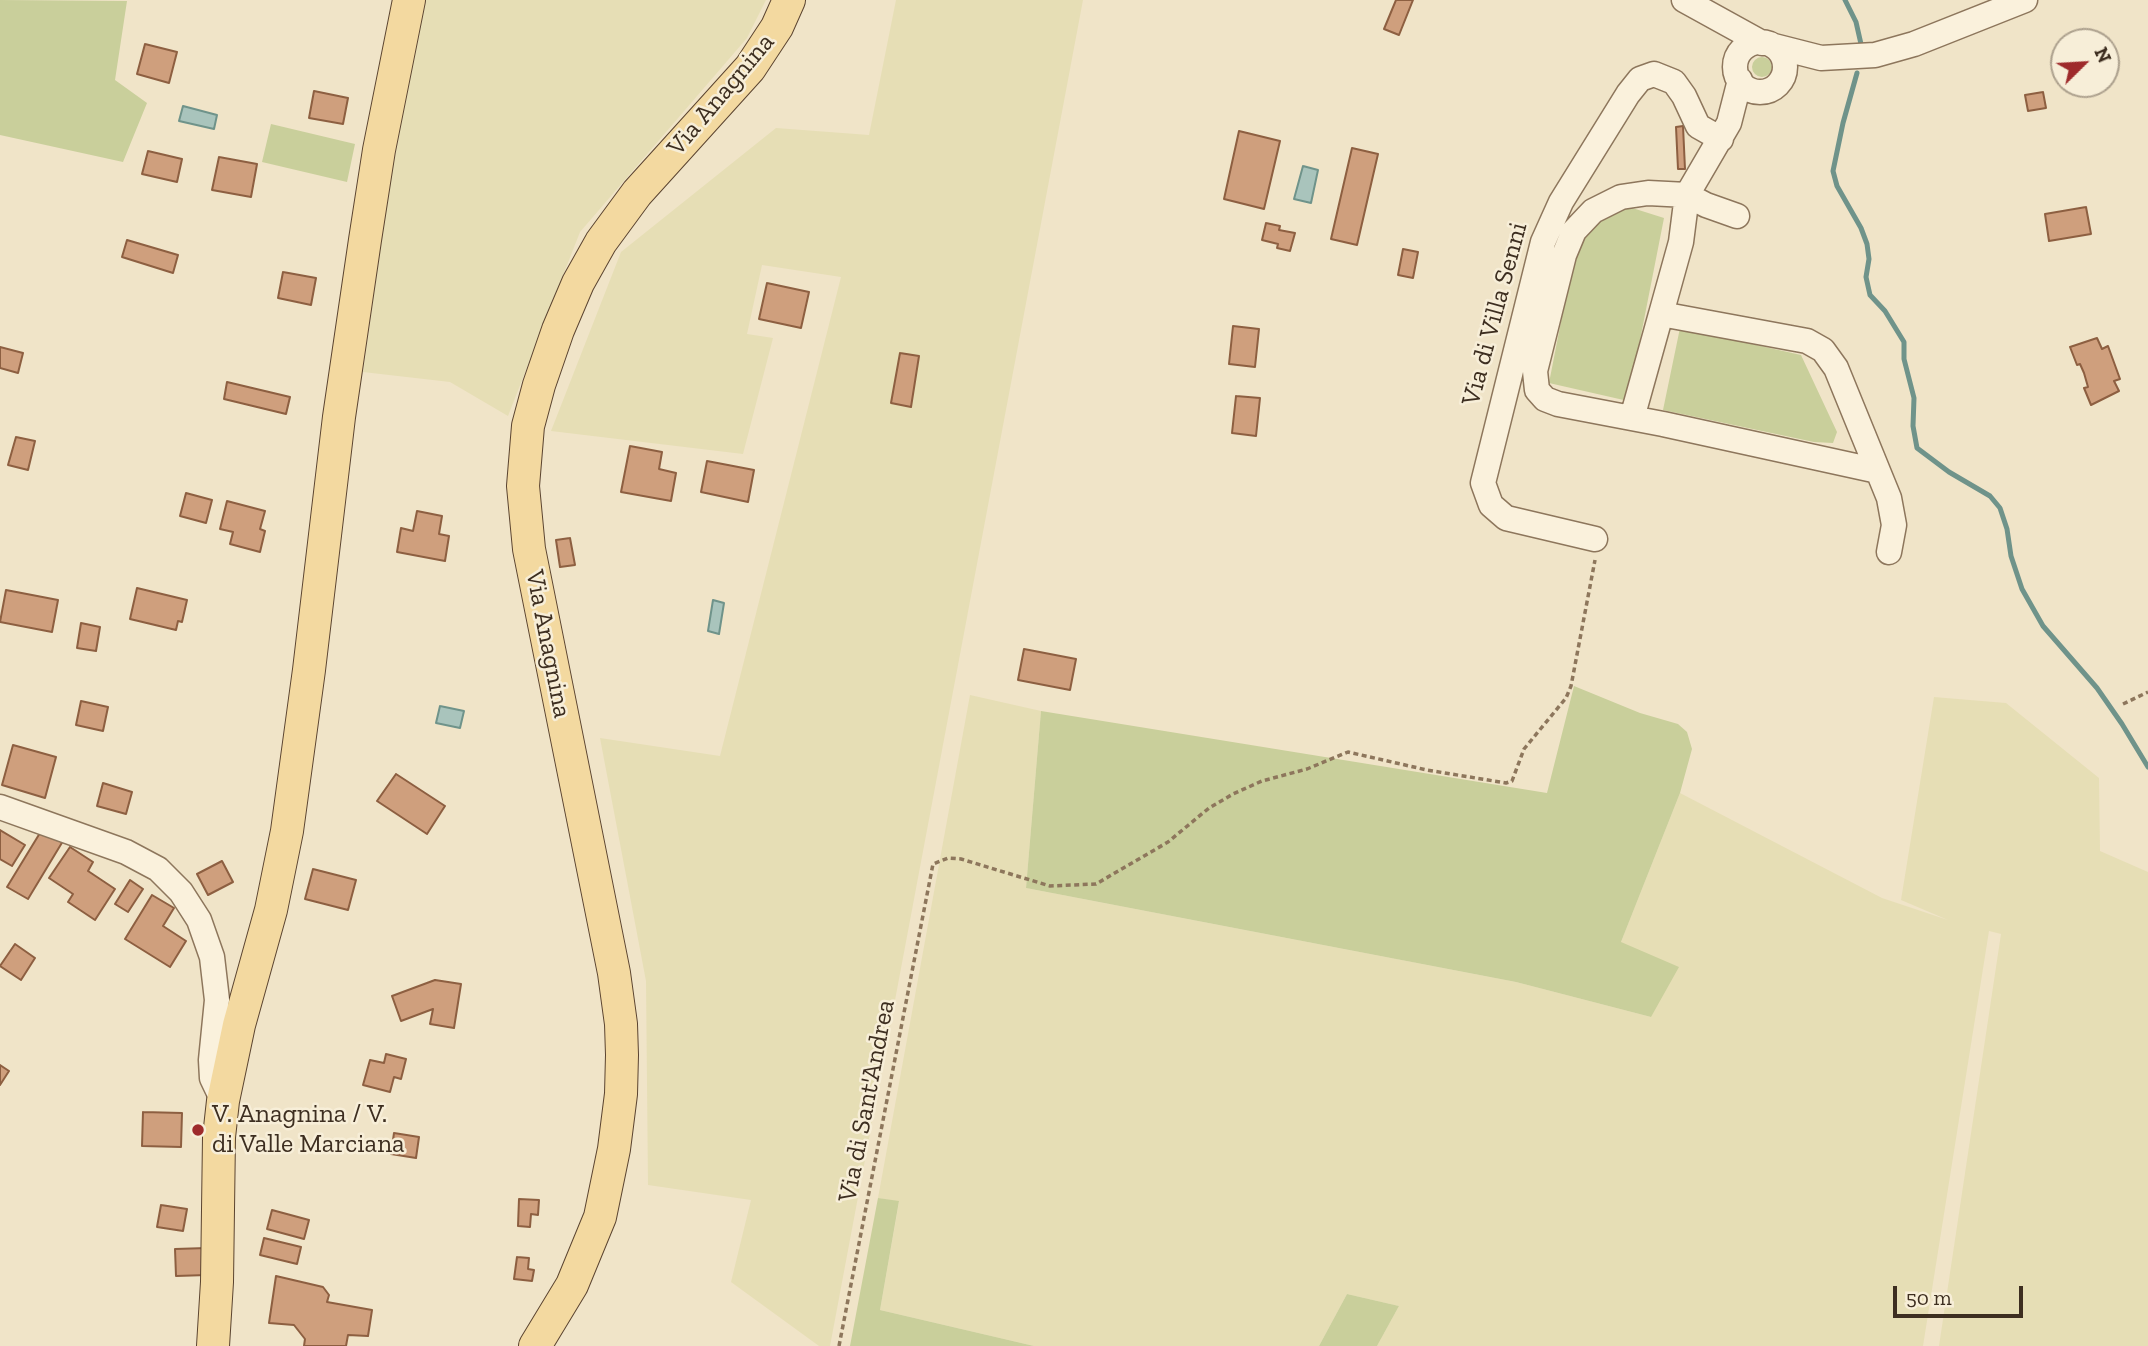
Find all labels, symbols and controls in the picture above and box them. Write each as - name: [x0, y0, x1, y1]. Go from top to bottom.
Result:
- street label: Via Anagnina: [661, 27, 781, 163]
- north arrow: [2050, 28, 2120, 98]
- text: N: [2089, 44, 2116, 66]
- street label: Via di Villa Senni: [1456, 219, 1534, 409]
- street label: Via Anagnina: [518, 567, 578, 721]
- street label: Via di Sant'Andrea: [832, 997, 902, 1205]
- place label: V. Anagnina / V. di Valle Marciana: [212, 1099, 405, 1160]
- marker: V. Anagnina / V. di Valle Marciana: [190, 1122, 206, 1138]
- scale bar: [1896, 1272, 2025, 1316]
- text: 50 m: [1906, 1285, 1952, 1310]

